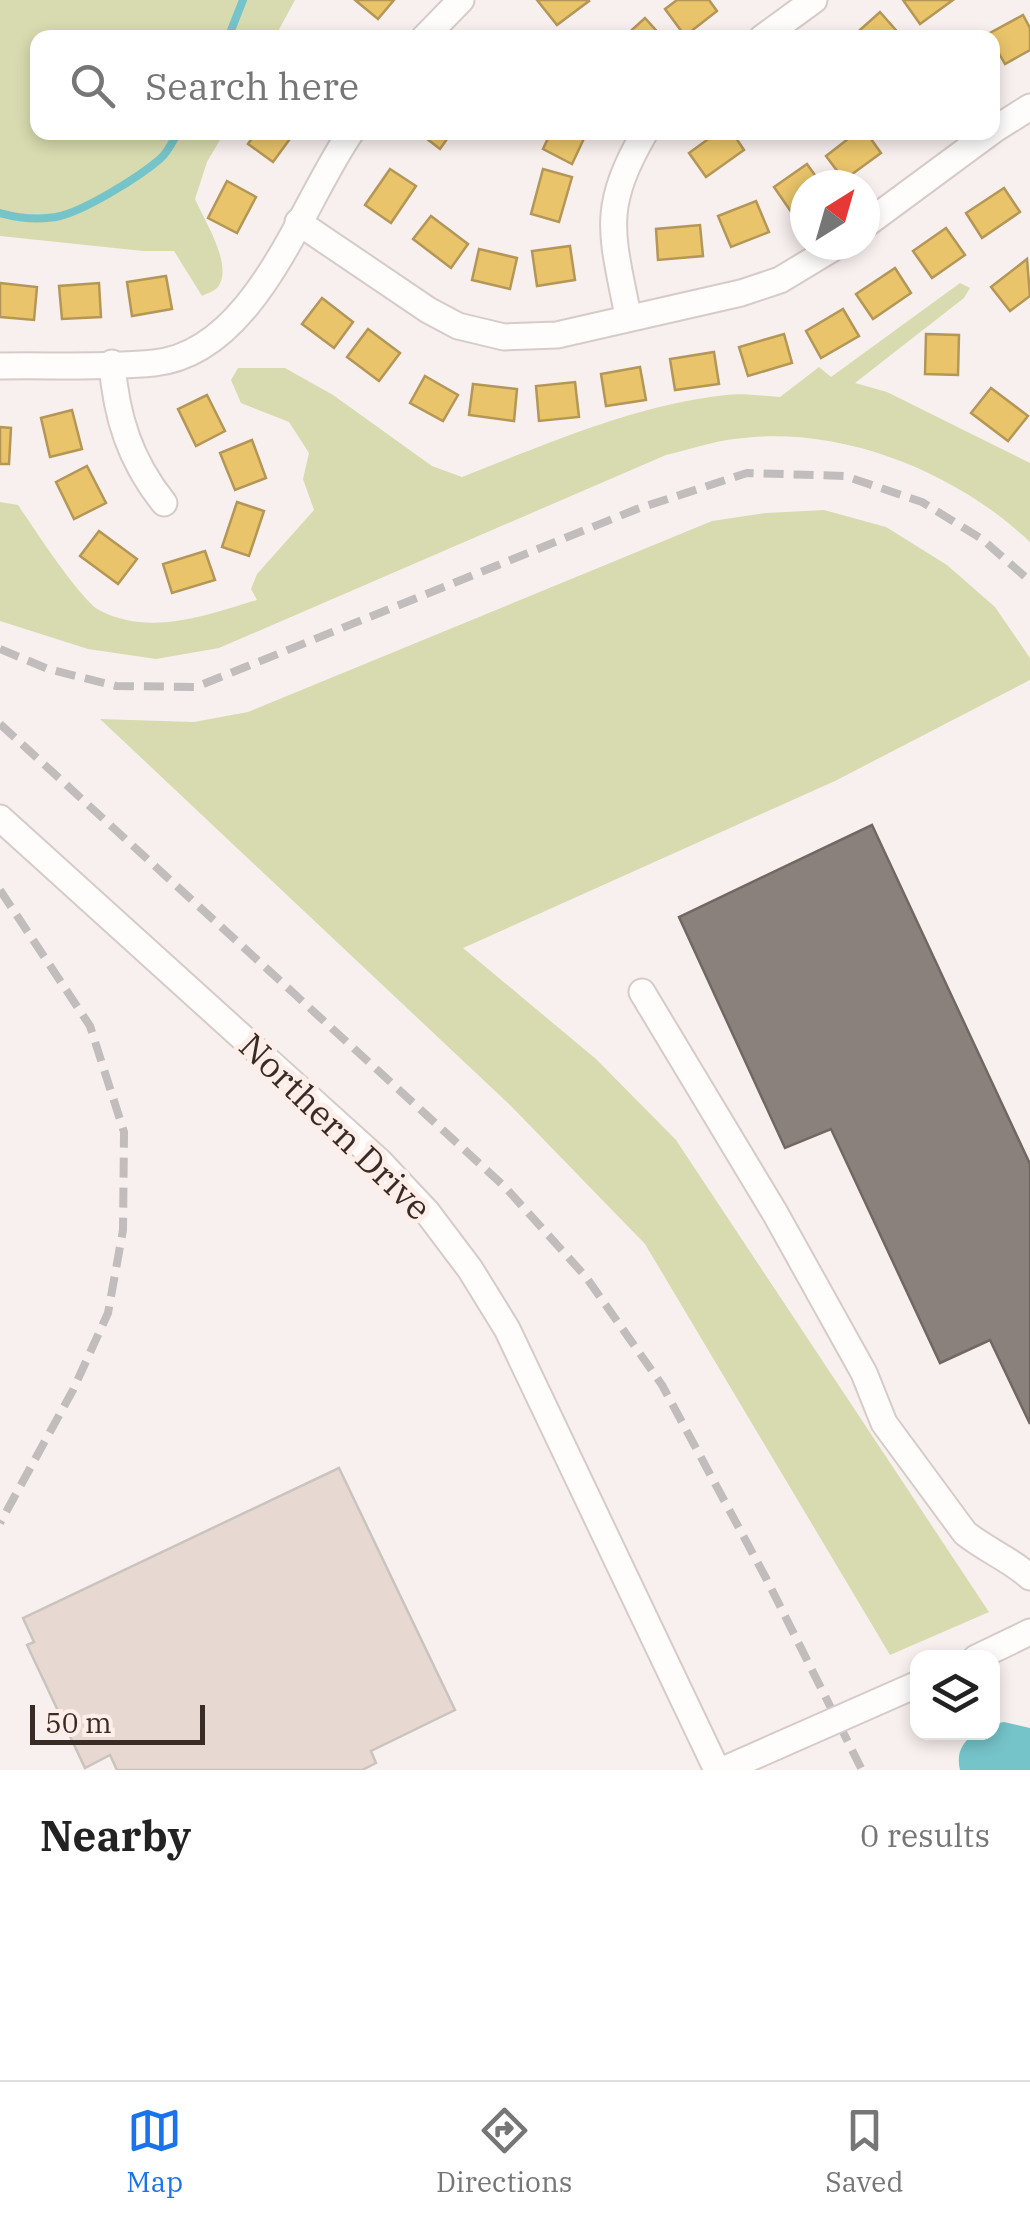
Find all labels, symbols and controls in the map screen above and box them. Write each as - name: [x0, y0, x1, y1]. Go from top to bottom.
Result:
- search box: [30, 30, 1000, 140]
- icon: search: [65, 58, 120, 113]
- text: Search here: [145, 61, 359, 110]
- north arrow: [790, 170, 880, 260]
- street label: Northern Drive: [230, 1023, 442, 1230]
- map controls: [910, 1650, 1000, 1740]
- button: layers: [910, 1650, 1000, 1740]
- scale bar: [30, 1700, 205, 1744]
- text: 50 m: [45, 1704, 112, 1741]
- text: Nearby: [40, 1808, 191, 1863]
- text: 0 results: [860, 1814, 990, 1856]
- tab: Map: [126, 2103, 183, 2200]
- tab: Directions: [436, 2103, 572, 2200]
- tab: Saved: [825, 2103, 904, 2200]

